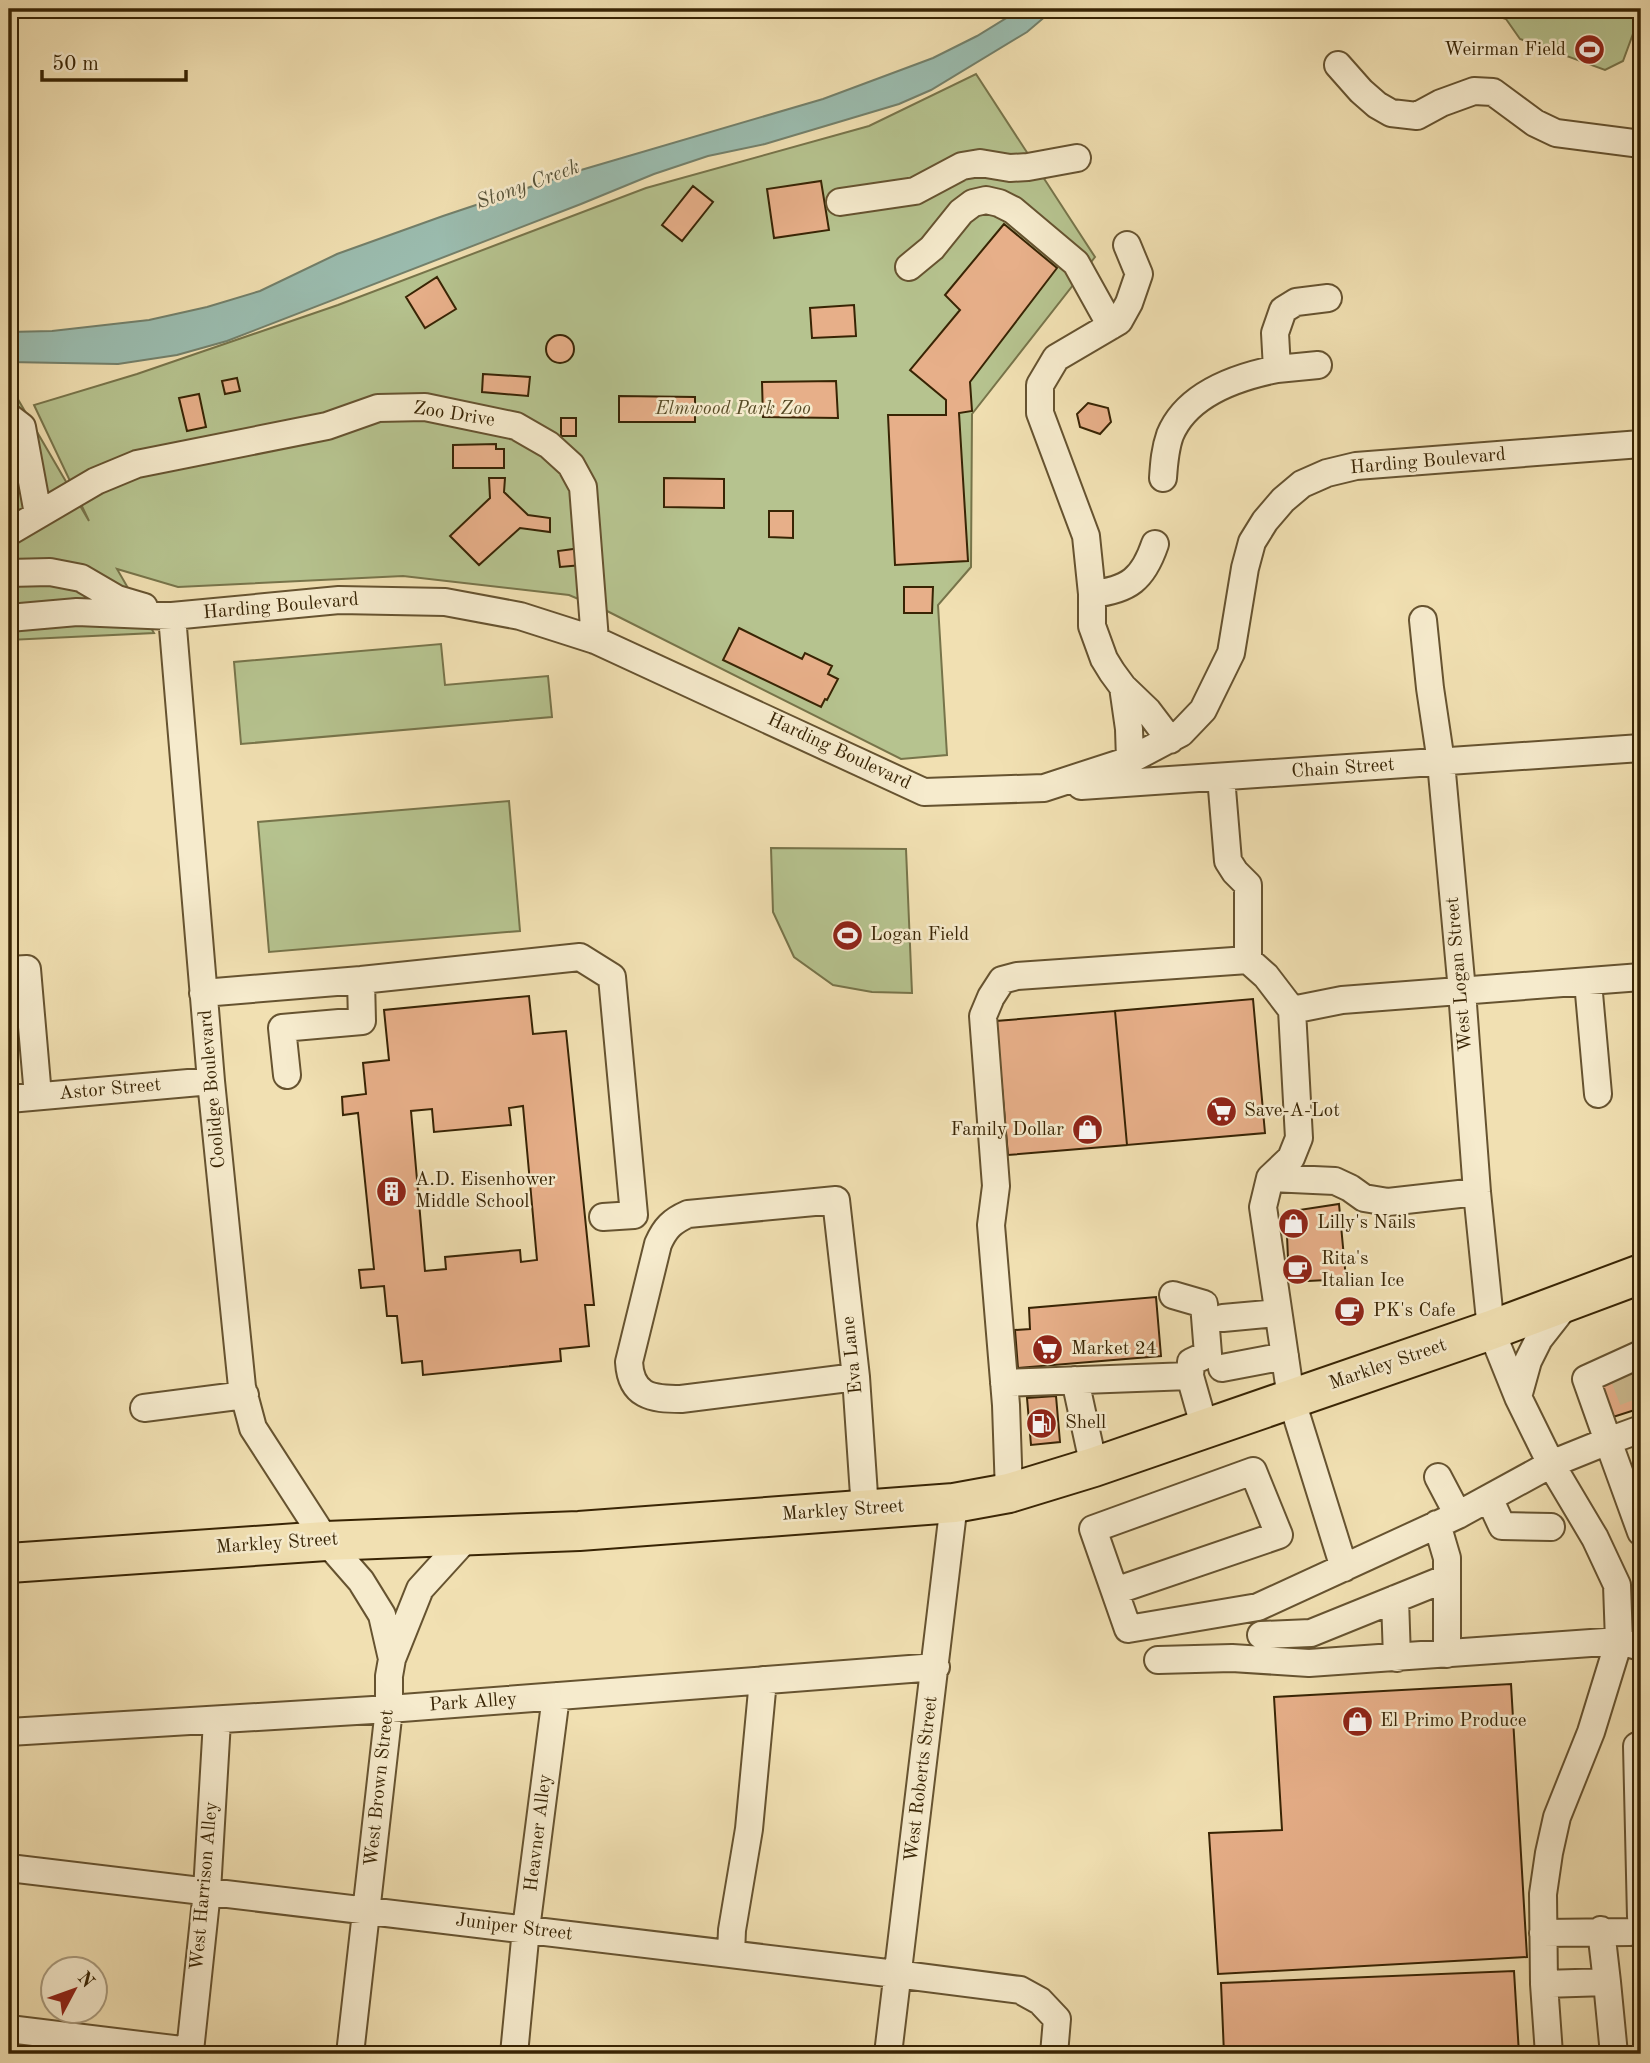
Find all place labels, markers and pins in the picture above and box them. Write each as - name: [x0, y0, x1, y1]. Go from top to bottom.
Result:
- sports icon: Weirman Field: [1572, 33, 1606, 67]
- place label: Weirman Field: [1444, 41, 1566, 60]
- sports icon: Logan Field: [830, 918, 864, 952]
- place label: Logan Field: [870, 926, 969, 945]
- supermarket icon: Save-A-Lot: [1204, 1094, 1238, 1128]
- place label: Save-A-Lot: [1244, 1102, 1340, 1121]
- shop icon: Family Dollar: [1070, 1113, 1104, 1147]
- place label: Family Dollar: [951, 1121, 1064, 1140]
- place label: A.D. Eisenhower Middle School: [415, 1171, 556, 1212]
- building icon: A.D. Eisenhower Middle School: [375, 1174, 409, 1208]
- shop icon: Lilly's Nails: [1277, 1206, 1311, 1240]
- place label: Lilly's Nails: [1317, 1214, 1416, 1233]
- place label: Rita's Italian Ice: [1321, 1250, 1404, 1291]
- cafe icon: Rita's Italian Ice: [1281, 1253, 1315, 1287]
- cafe icon: PK's Cafe: [1333, 1294, 1367, 1328]
- place label: PK's Cafe: [1373, 1302, 1456, 1321]
- supermarket icon: Market 24: [1031, 1332, 1065, 1366]
- place label: Market 24: [1071, 1340, 1157, 1359]
- fuel station icon: Shell: [1025, 1406, 1059, 1440]
- place label: Shell: [1065, 1414, 1106, 1433]
- shop icon: El Primo Produce: [1340, 1704, 1374, 1738]
- place label: El Primo Produce: [1380, 1712, 1526, 1731]

